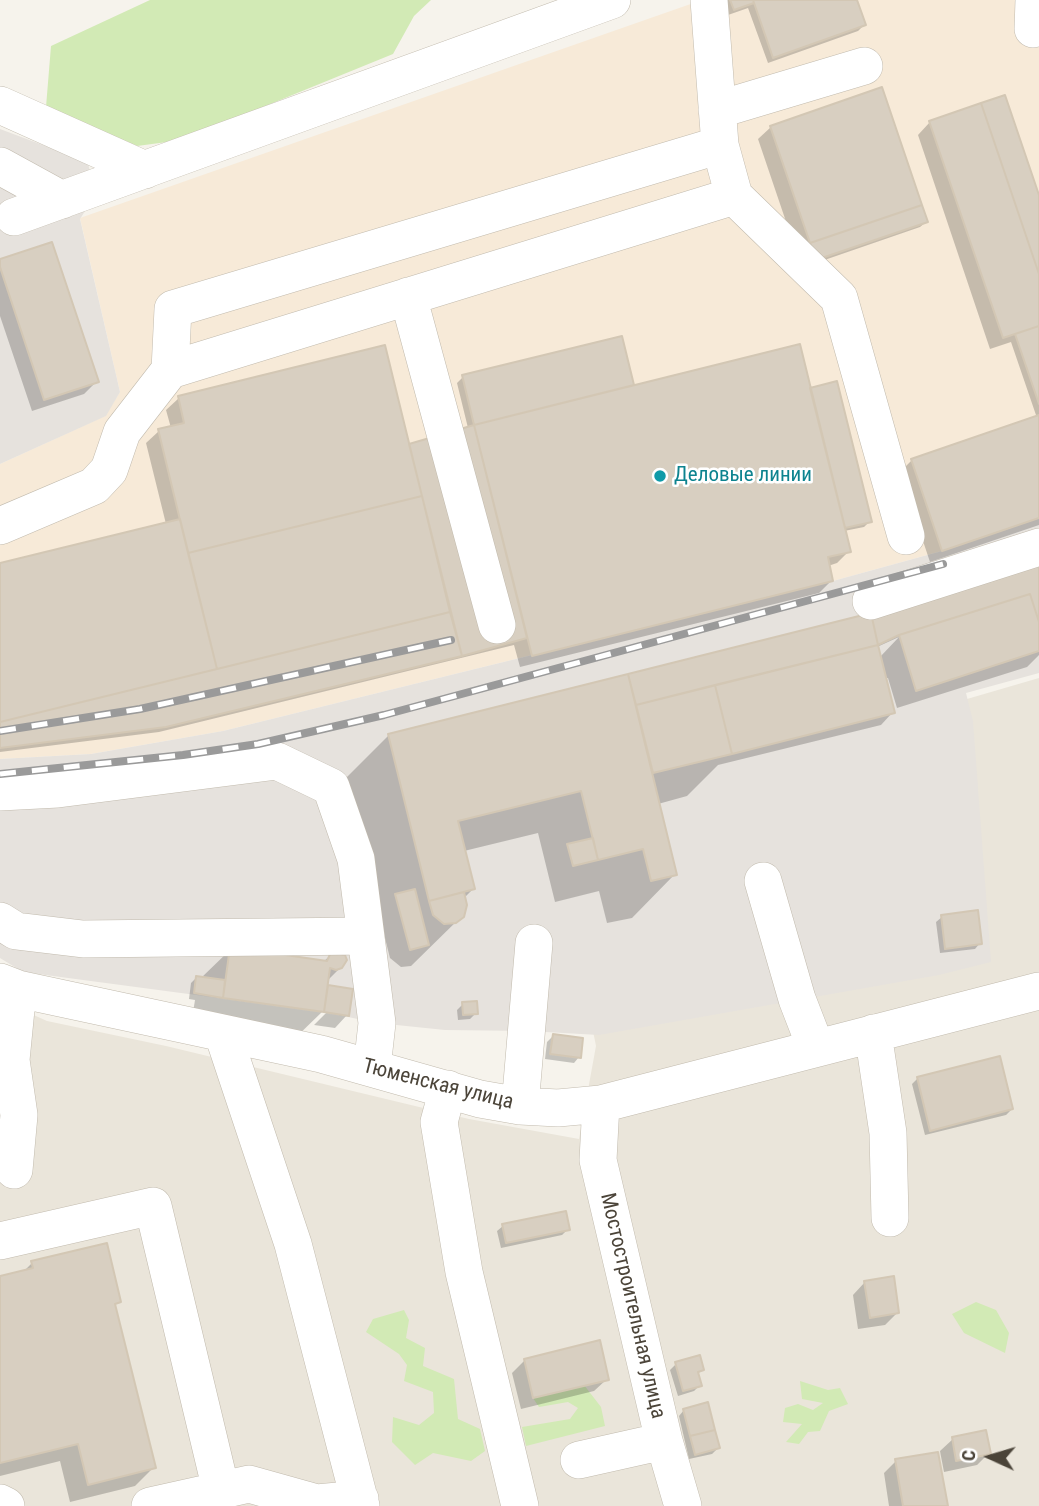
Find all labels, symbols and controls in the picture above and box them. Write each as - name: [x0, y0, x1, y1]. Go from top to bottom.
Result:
- place label: Деловые линии: [674, 463, 812, 489]
- marker: Деловые линии: [652, 468, 668, 484]
- street label: Тюменская улица: [360, 1054, 516, 1116]
- street label: Мостостроительная улица: [594, 1191, 670, 1421]
- north arrow: [955, 1422, 1025, 1492]
- text: С: [957, 1449, 980, 1462]

